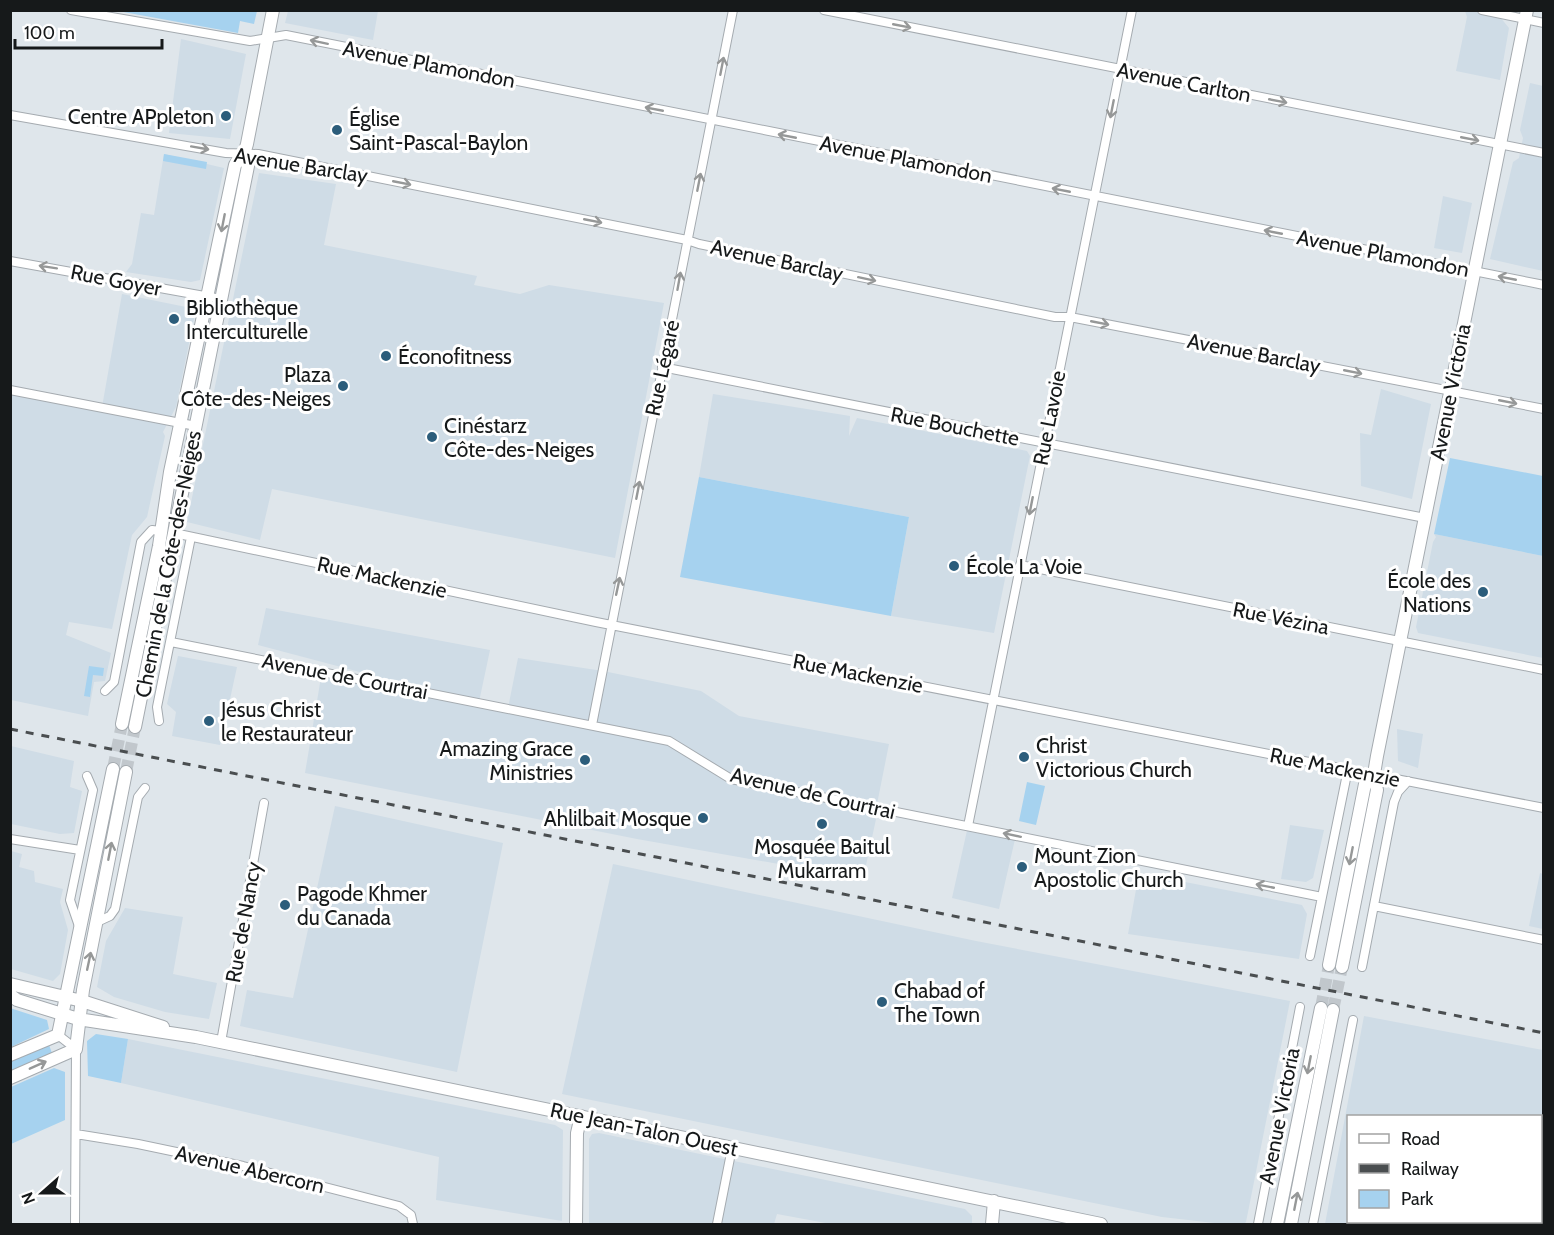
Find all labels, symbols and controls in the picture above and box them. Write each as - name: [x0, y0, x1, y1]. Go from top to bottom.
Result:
- scale bar: [15, 12, 162, 50]
- one-way arrow: [892, 21, 911, 32]
- text: 100 m: [24, 22, 75, 44]
- street label: Avenue Plamondon: [341, 35, 517, 93]
- one-way arrow: [310, 36, 329, 47]
- one-way arrow: [717, 56, 728, 76]
- street label: Avenue Carlton: [1115, 57, 1253, 107]
- one-way arrow: [1268, 96, 1288, 107]
- one-way arrow: [1106, 99, 1117, 118]
- one-way arrow: [645, 103, 664, 114]
- place label: Centre APpleton: [68, 104, 214, 129]
- place label: Église Saint-Pascal-Baylon: [349, 106, 528, 155]
- marker: Centre APpleton: [219, 109, 233, 123]
- marker: Église Saint-Pascal-Baylon: [330, 123, 344, 137]
- one-way arrow: [778, 130, 798, 141]
- street label: Avenue Plamondon: [818, 130, 994, 188]
- one-way arrow: [1459, 134, 1479, 145]
- street label: Avenue Barclay: [232, 142, 370, 188]
- one-way arrow: [190, 143, 210, 154]
- one-way arrow: [694, 173, 705, 193]
- one-way arrow: [392, 178, 411, 189]
- one-way arrow: [1052, 184, 1071, 195]
- one-way arrow: [217, 212, 228, 232]
- one-way arrow: [583, 216, 603, 227]
- street label: Avenue Plamondon: [1295, 224, 1471, 282]
- one-way arrow: [1263, 226, 1283, 237]
- street label: Avenue Barclay: [708, 234, 846, 286]
- street label: Rue Goyer: [68, 259, 164, 301]
- one-way arrow: [38, 262, 58, 273]
- one-way arrow: [674, 272, 685, 291]
- one-way arrow: [1498, 272, 1518, 283]
- one-way arrow: [857, 274, 877, 285]
- place label: Bibliothèque Interculturelle: [186, 295, 308, 344]
- marker: Bibliothèque Interculturelle: [167, 312, 181, 326]
- street label: Rue Légaré: [640, 317, 684, 418]
- one-way arrow: [1090, 318, 1109, 329]
- street label: Avenue Victoria: [1424, 322, 1476, 462]
- street label: Avenue Barclay: [1185, 328, 1323, 378]
- place label: Éconofitness: [398, 344, 512, 369]
- marker: Éconofitness: [379, 349, 393, 363]
- place label: Plaza Côte-des-Neiges: [181, 362, 331, 411]
- one-way arrow: [1343, 367, 1363, 378]
- street label: Rue Lavoie: [1028, 368, 1070, 468]
- marker: Plaza Côte-des-Neiges: [336, 379, 350, 393]
- one-way arrow: [1497, 397, 1517, 408]
- street label: Rue Bouchette: [889, 401, 1022, 451]
- place label: Cinéstarz Côte-des-Neiges: [444, 413, 595, 462]
- street label: Chemin de la Côte-des-Neiges: [130, 428, 206, 700]
- marker: Cinéstarz Côte-des-Neiges: [425, 430, 439, 444]
- one-way arrow: [633, 481, 644, 500]
- one-way arrow: [1025, 496, 1036, 515]
- street label: Rue Mackenzie: [315, 551, 449, 603]
- place label: École La Voie: [966, 554, 1082, 579]
- marker: École La Voie: [947, 559, 961, 573]
- place label: École des Nations: [1387, 568, 1471, 617]
- one-way arrow: [613, 576, 625, 595]
- marker: École des Nations: [1476, 585, 1490, 599]
- street label: Rue Vézina: [1231, 596, 1331, 640]
- street label: Avenue de Courtrai: [260, 648, 430, 704]
- street label: Rue Mackenzie: [791, 648, 925, 698]
- place label: Jésus Christ le Restaurateur: [220, 697, 353, 746]
- marker: Jésus Christ le Restaurateur: [202, 714, 216, 728]
- place label: Christ Victorious Church: [1036, 733, 1192, 782]
- place label: Amazing Grace Ministries: [440, 736, 573, 785]
- street label: Rue Mackenzie: [1268, 742, 1402, 792]
- marker: Christ Victorious Church: [1017, 750, 1031, 764]
- marker: Amazing Grace Ministries: [578, 753, 592, 767]
- street label: Avenue de Courtrai: [728, 762, 898, 824]
- place label: Ahlilbait Mosque: [544, 806, 691, 831]
- marker: Ahlilbait Mosque: [696, 811, 710, 825]
- marker: Mosquée Baitul Mukarram: [815, 817, 829, 831]
- one-way arrow: [1002, 828, 1021, 840]
- place label: Mosquée Baitul Mukarram: [754, 834, 890, 883]
- one-way arrow: [105, 841, 116, 861]
- place label: Mount Zion Apostolic Church: [1034, 843, 1184, 892]
- one-way arrow: [1345, 846, 1356, 865]
- street label: Rue de Nancy: [220, 859, 266, 985]
- marker: Mount Zion Apostolic Church: [1015, 860, 1029, 874]
- one-way arrow: [1255, 880, 1275, 891]
- place label: Pagode Khmer du Canada: [297, 881, 427, 930]
- marker: Pagode Khmer du Canada: [278, 898, 292, 912]
- one-way arrow: [84, 952, 95, 972]
- place label: Chabad of The Town: [894, 978, 985, 1027]
- marker: Chabad of The Town: [875, 995, 889, 1009]
- street label: Avenue Victoria: [1253, 1046, 1305, 1186]
- one-way arrow: [1303, 1055, 1314, 1074]
- one-way arrow: [29, 1059, 47, 1070]
- street label: Rue Jean-Talon Ouest: [548, 1097, 740, 1161]
- legend: [1347, 1115, 1542, 1223]
- text: Road: [1401, 1128, 1440, 1150]
- street label: Avenue Abercorn: [173, 1140, 327, 1198]
- text: Railway: [1401, 1158, 1459, 1180]
- north arrow: [12, 1163, 72, 1223]
- text: Park: [1401, 1188, 1434, 1210]
- text: N: [18, 1190, 39, 1207]
- one-way arrow: [1291, 1192, 1302, 1211]

